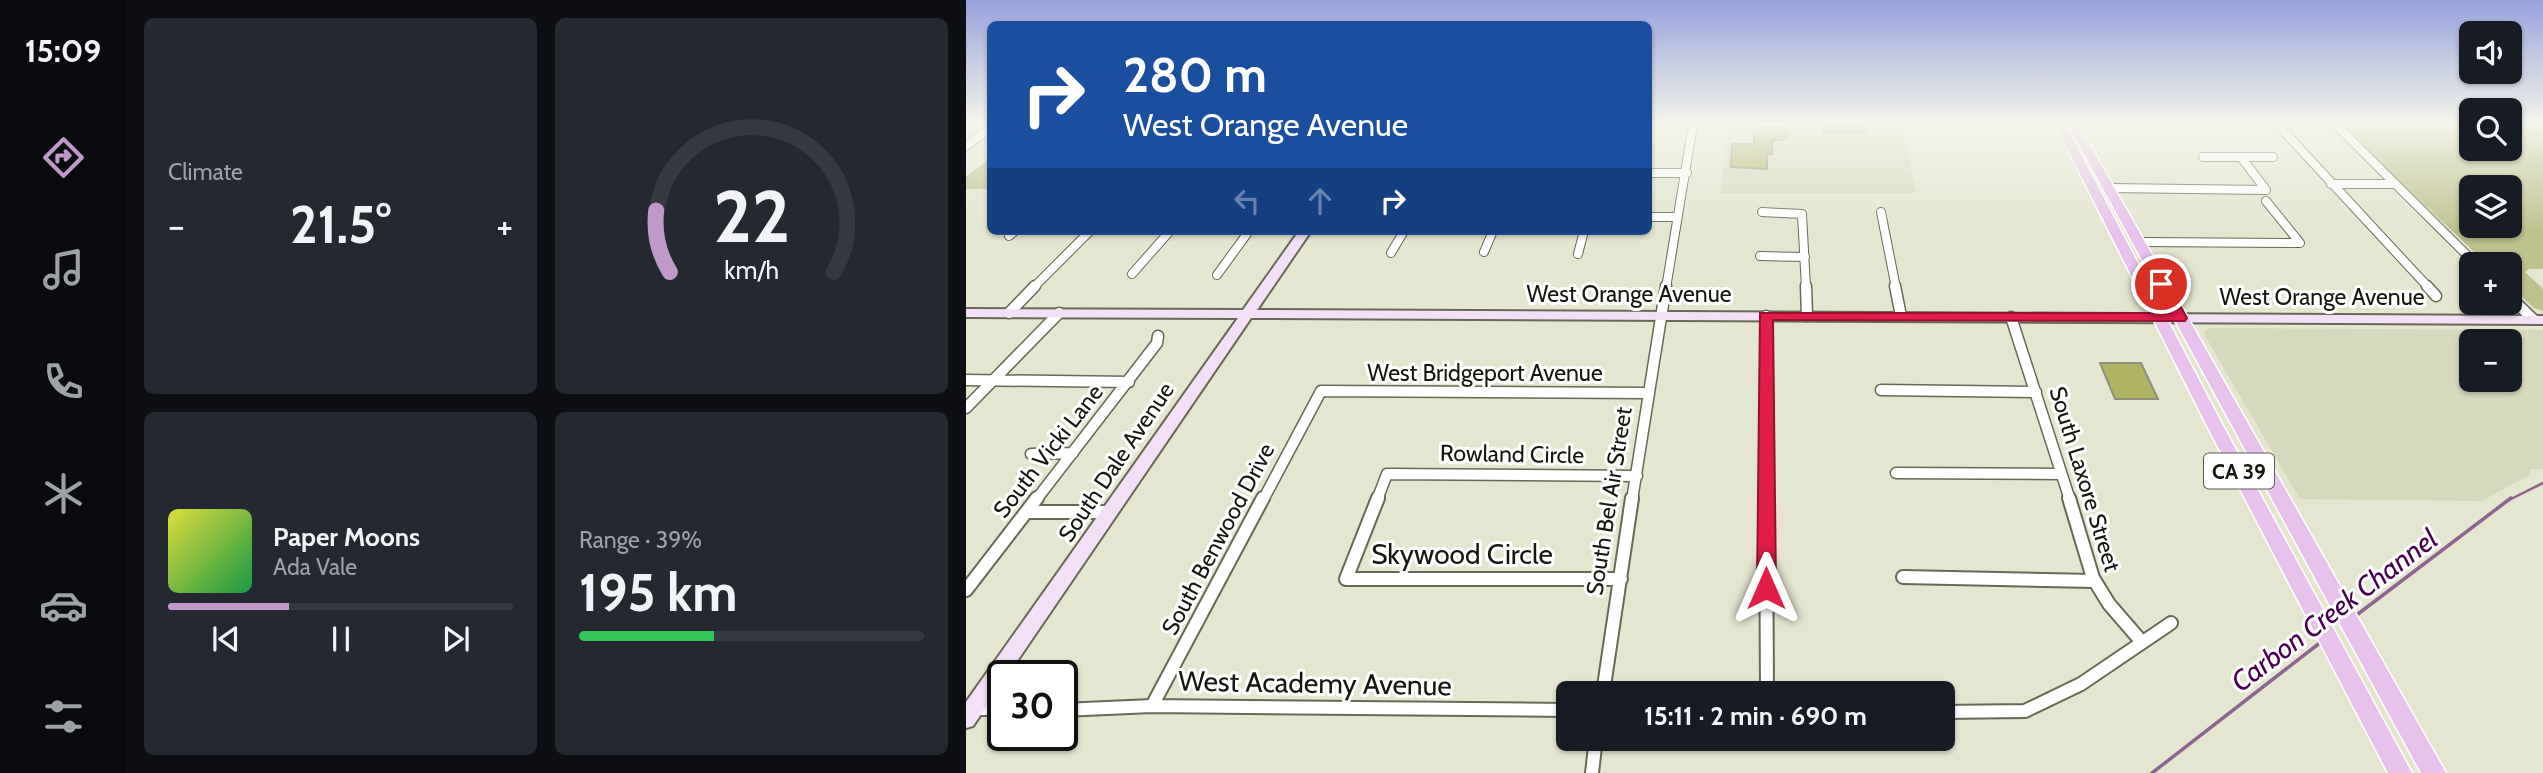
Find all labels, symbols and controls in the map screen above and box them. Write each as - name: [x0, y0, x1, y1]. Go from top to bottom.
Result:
- map controls: [2459, 21, 2522, 392]
- button: sound: [2459, 21, 2522, 84]
- text: 15:09: [25, 31, 101, 70]
- text: 280 m: [1123, 45, 1267, 104]
- icon: right: [1008, 49, 1099, 140]
- button: search: [2459, 98, 2522, 161]
- text: West Orange Avenue: [1123, 105, 1408, 144]
- icon: directions: [39, 133, 88, 182]
- text: Climate: [168, 158, 243, 186]
- text: 22: [713, 172, 790, 260]
- button: layers: [2459, 175, 2522, 238]
- icon: left: [1228, 182, 1266, 220]
- icon: ahead: [1301, 182, 1339, 220]
- icon: right: [1374, 182, 1412, 220]
- text: 21.5°: [290, 193, 391, 256]
- text: −: [168, 202, 185, 249]
- text: +: [496, 202, 513, 249]
- icon: music: [39, 245, 88, 294]
- button: +: [2459, 252, 2522, 315]
- pin: [2131, 254, 2191, 314]
- text: km/h: [724, 255, 779, 285]
- icon: arrive: [2142, 265, 2180, 303]
- street label: West Orange Avenue: [1527, 280, 1732, 308]
- street label: West Orange Avenue: [2220, 283, 2425, 311]
- button: −: [2459, 329, 2522, 392]
- icon: phone: [39, 357, 88, 406]
- street label: West Bridgeport Avenue: [1367, 359, 1603, 387]
- street label: South Dale Avenue: [1052, 377, 1180, 547]
- street label: South Vicki Lane: [987, 379, 1109, 523]
- street label: South Laxore Street: [2044, 383, 2127, 575]
- street label: South Bel Air Street: [1580, 405, 1638, 597]
- street label: South Benwood Drive: [1156, 438, 1280, 640]
- street label: Rowland Circle: [1440, 439, 1585, 469]
- road number: CA 39: [2204, 454, 2274, 489]
- icon: climate: [39, 469, 88, 518]
- text: Paper Moons: [273, 521, 420, 553]
- water label: Carbon Creek Channel: [2224, 521, 2444, 699]
- text: Range · 39%: [579, 526, 702, 554]
- street label: Skywood Circle: [1371, 537, 1553, 571]
- position arrow: [1729, 551, 1803, 625]
- text: Ada Vale: [273, 553, 357, 581]
- text: 195 km: [579, 561, 737, 624]
- icon: car: [39, 581, 88, 630]
- icon: previous: [207, 620, 245, 658]
- icon: pause: [322, 620, 360, 658]
- icon: next: [437, 620, 475, 658]
- speed limit sign: 30: [987, 660, 1078, 751]
- street label: West Academy Avenue: [1178, 664, 1452, 702]
- icon: filters: [39, 692, 88, 741]
- text: 15:11 · 2 min · 690 m: [1644, 700, 1867, 732]

